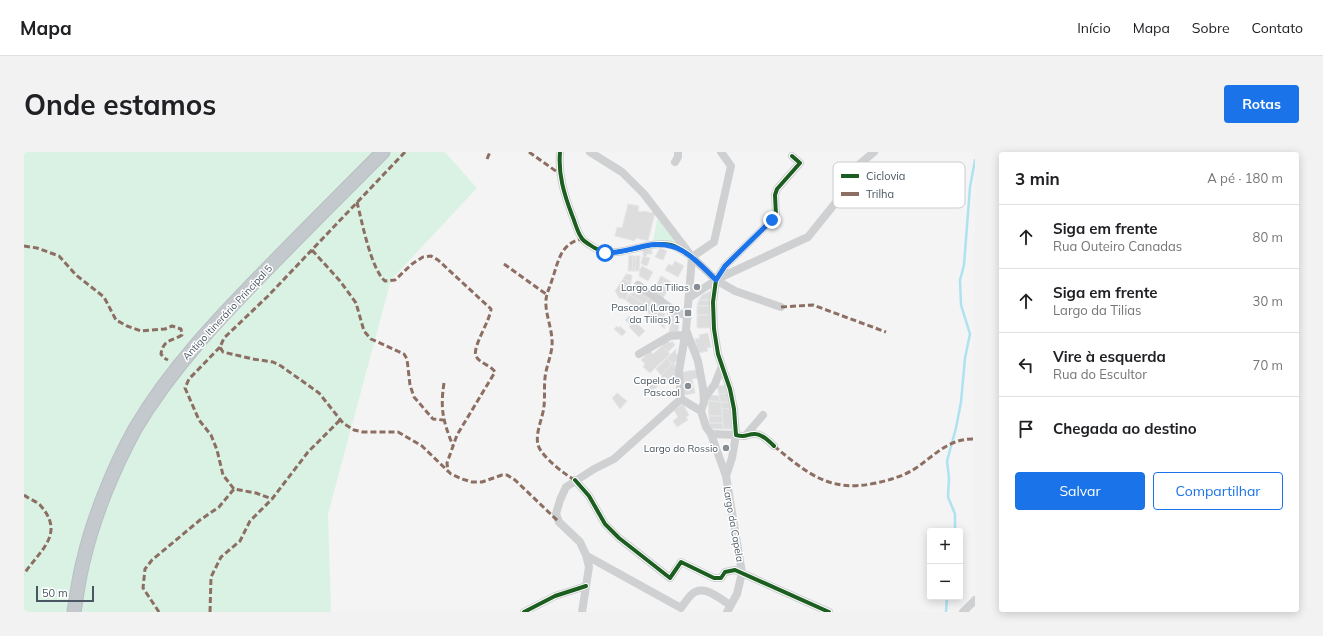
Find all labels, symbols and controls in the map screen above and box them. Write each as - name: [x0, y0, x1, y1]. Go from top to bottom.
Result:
- text: Mapa: [20, 16, 72, 40]
- text: Início: [1077, 19, 1111, 37]
- text: Mapa: [1133, 19, 1170, 37]
- text: Sobre: [1192, 19, 1230, 37]
- text: Contato: [1252, 19, 1303, 37]
- button: Rotas: [1224, 85, 1299, 123]
- text: Onde estamos: [24, 87, 216, 122]
- legend: [833, 162, 965, 208]
- text: 3 min: [1015, 168, 1060, 189]
- text: Ciclovia: [866, 169, 905, 183]
- text: A pé · 180 m: [1207, 170, 1283, 186]
- text: Trilha: [866, 187, 894, 201]
- route end: [763, 211, 781, 229]
- text: Siga em frente: [1053, 219, 1158, 238]
- icon: ahead: [1015, 226, 1037, 248]
- text: 80 m: [1253, 229, 1283, 245]
- text: Rua Outeiro Canadas: [1053, 238, 1182, 254]
- route start: [596, 244, 614, 262]
- street label: Antigo Itinerário Principal 5: [180, 262, 275, 363]
- place label: Largo da Tilias: [621, 281, 689, 294]
- marker: Largo da Tilias: [692, 282, 702, 292]
- text: Siga em frente: [1053, 283, 1158, 302]
- icon: ahead: [1015, 290, 1037, 312]
- text: 30 m: [1253, 293, 1283, 309]
- place label: Pascoal (Largo da Tilias) 1: [611, 301, 680, 326]
- text: Largo da Tilias: [1053, 302, 1142, 318]
- marker: Pascoal (Largo da Tilias) 1: [683, 308, 693, 318]
- text: Vire à esquerda: [1053, 347, 1166, 366]
- icon: left: [1015, 354, 1037, 376]
- text: 70 m: [1253, 357, 1283, 373]
- text: Rua do Escultor: [1053, 366, 1147, 382]
- place label: Capela de Pascoal: [633, 374, 680, 399]
- marker: Capela de Pascoal: [683, 381, 693, 391]
- icon: arrive: [1015, 418, 1037, 440]
- text: Chegada ao destino: [1053, 419, 1197, 438]
- place label: Largo do Rossio: [644, 442, 718, 455]
- marker: Largo do Rossio: [721, 443, 731, 453]
- button: Salvar: [1015, 472, 1145, 510]
- button: Compartilhar: [1153, 472, 1283, 510]
- street label: Largo da Capela: [720, 485, 747, 563]
- map controls: [927, 528, 963, 600]
- button: +: [927, 528, 963, 564]
- button: −: [927, 564, 963, 600]
- scale bar: [36, 584, 94, 603]
- text: 50 m: [42, 586, 68, 600]

